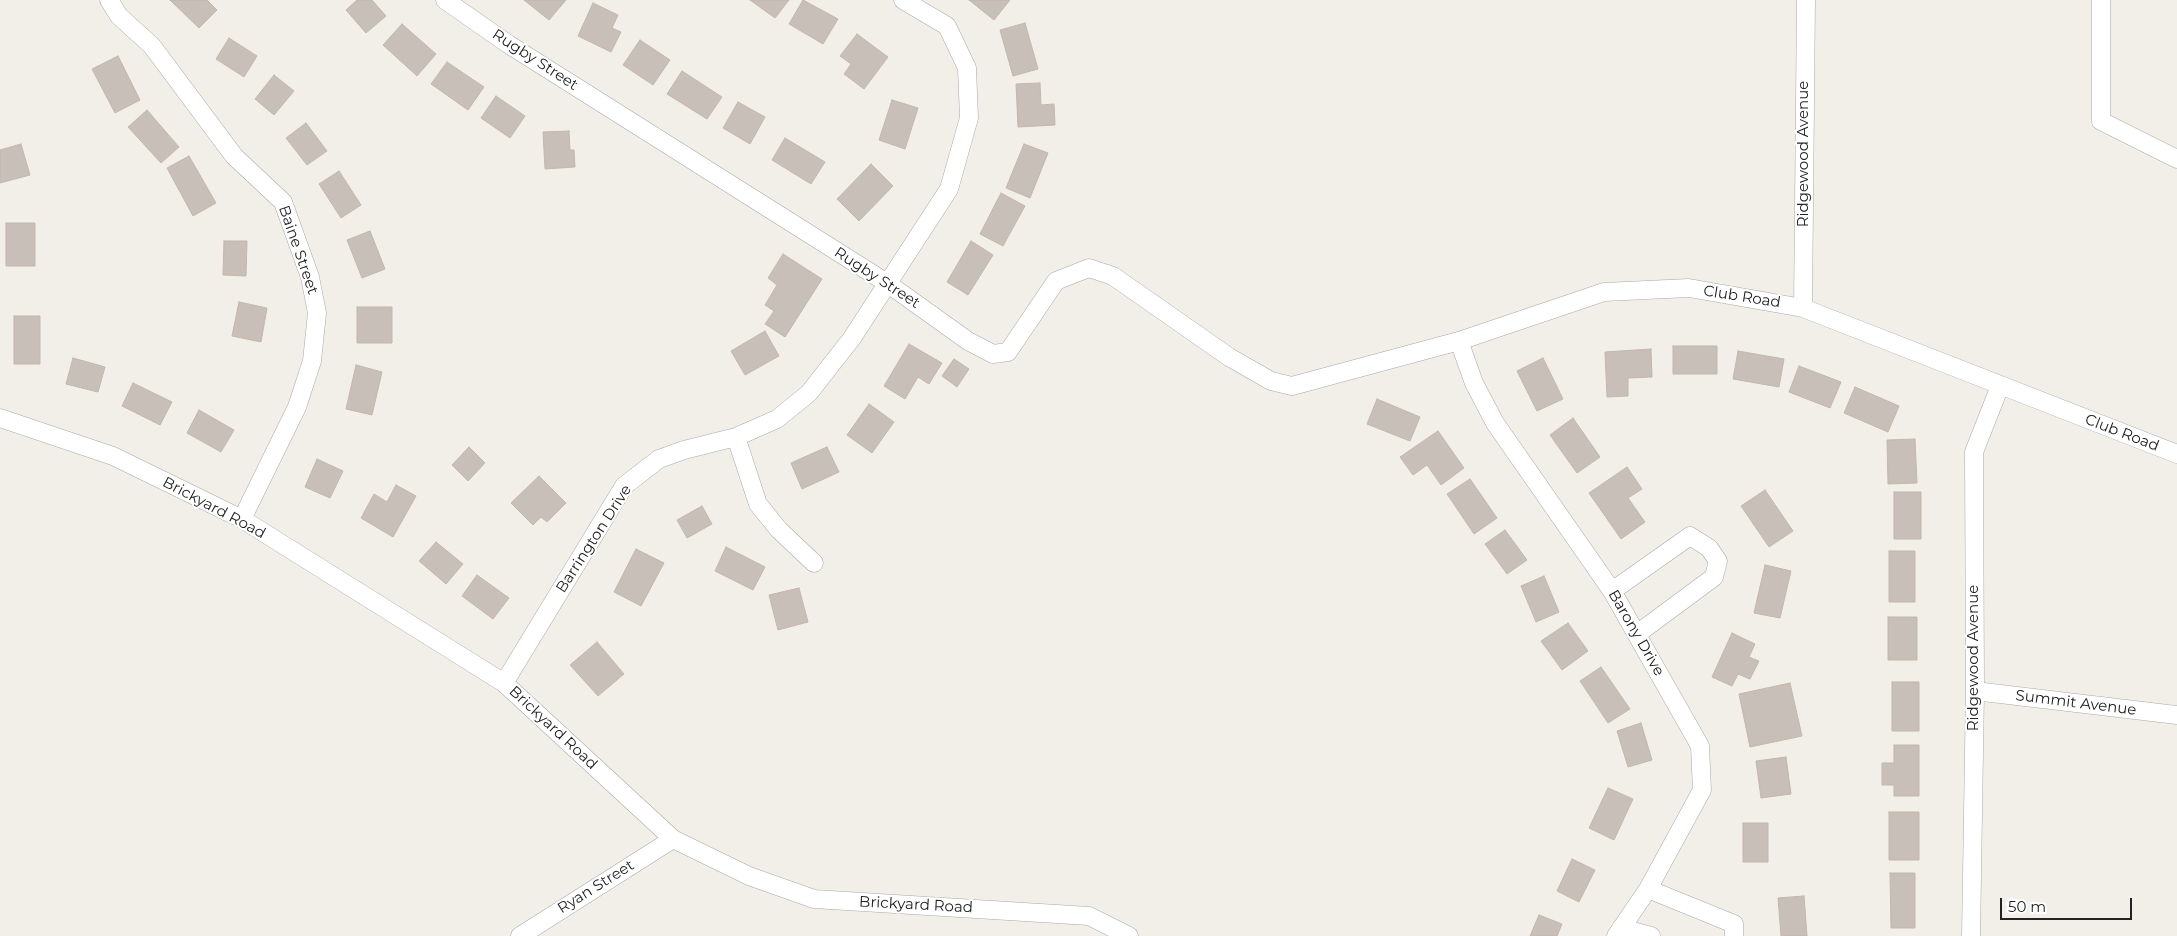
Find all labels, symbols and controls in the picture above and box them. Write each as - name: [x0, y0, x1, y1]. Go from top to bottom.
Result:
- street label: Rugby Street: [489, 26, 581, 94]
- street label: Ridgewood Avenue: [1795, 81, 1813, 227]
- street label: Baine Street: [274, 203, 322, 297]
- street label: Rugby Street: [831, 244, 923, 312]
- street label: Club Road: [1702, 282, 1782, 312]
- street label: Club Road: [2082, 411, 2162, 455]
- street label: Brickyard Road: [159, 473, 269, 543]
- street label: Barrington Drive: [552, 482, 636, 596]
- street label: Ridgewood Avenue: [1965, 585, 1983, 731]
- street label: Barony Drive: [1604, 587, 1668, 679]
- street label: Brickyard Road: [505, 683, 601, 773]
- street label: Summit Avenue: [2015, 687, 2137, 719]
- street label: Ryan Street: [554, 856, 638, 918]
- scale bar: [2002, 888, 2134, 920]
- street label: Brickyard Road: [859, 893, 973, 917]
- text: 50 m: [2008, 897, 2046, 916]

